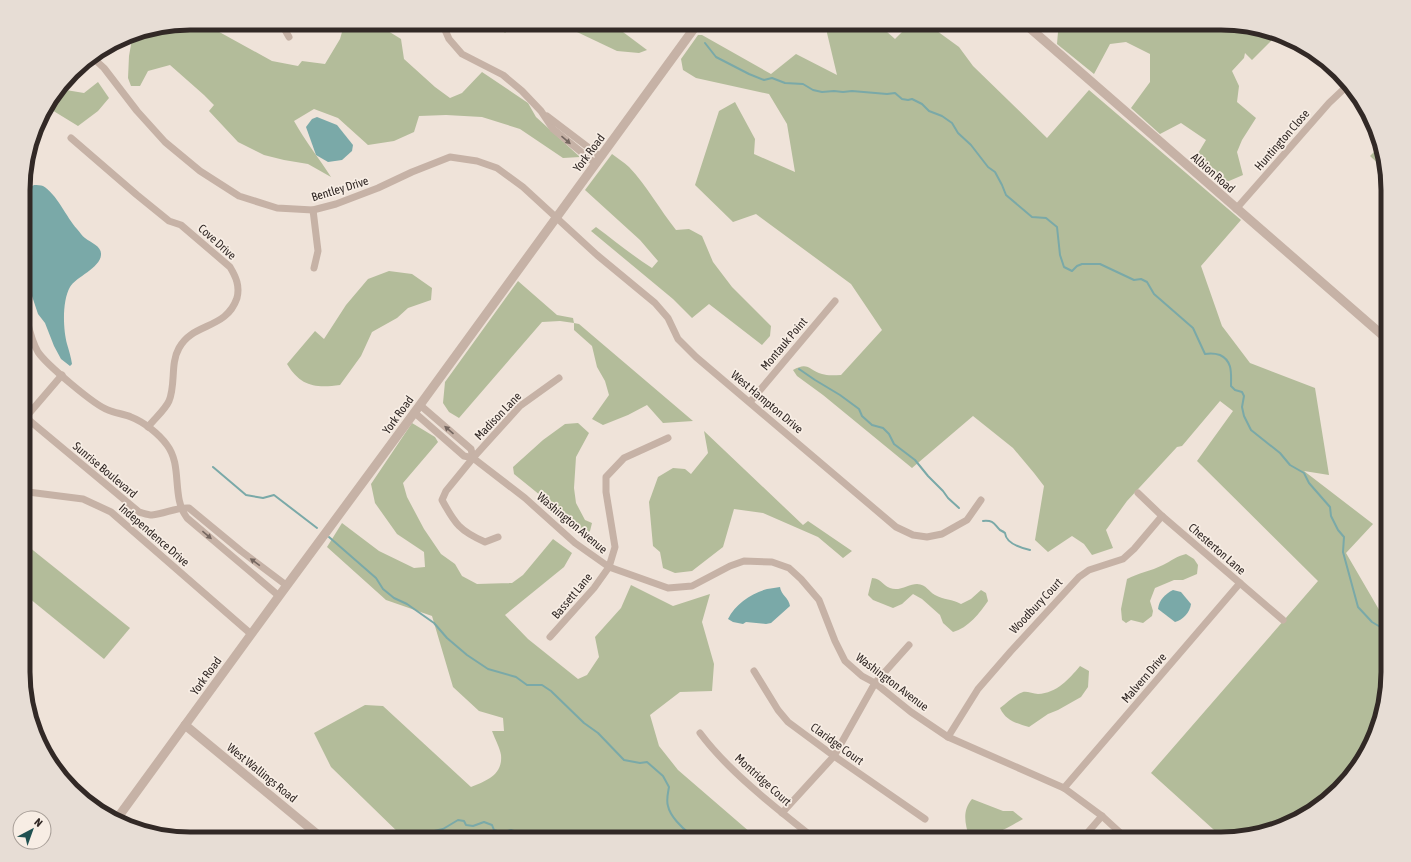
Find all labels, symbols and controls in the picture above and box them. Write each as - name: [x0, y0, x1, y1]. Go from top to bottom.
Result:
- street label: Huntington Close: [1252, 107, 1312, 173]
- street label: York Road: [570, 131, 608, 175]
- one-way arrow: [561, 135, 571, 145]
- street label: Albion Road: [1188, 150, 1238, 196]
- street label: Bentley Drive: [310, 174, 370, 204]
- street label: Cove Drive: [195, 221, 239, 263]
- street label: Montauk Point: [758, 314, 811, 373]
- street label: West Hampton Drive: [728, 368, 806, 436]
- street label: Madison Lane: [472, 389, 524, 443]
- street label: York Road: [380, 393, 416, 437]
- one-way arrow: [444, 425, 454, 435]
- street label: Sunrise Boulevard: [70, 439, 140, 501]
- street label: Washington Avenue: [534, 490, 610, 556]
- street label: Independence Drive: [116, 501, 192, 569]
- street label: Chesterton Lane: [1186, 520, 1248, 578]
- one-way arrow: [202, 531, 212, 540]
- one-way arrow: [250, 557, 261, 566]
- street label: Bassett Lane: [549, 570, 595, 622]
- street label: Woodbury Court: [1007, 575, 1066, 637]
- street label: Washington Avenue: [853, 650, 931, 714]
- street label: Malvern Drive: [1119, 650, 1169, 706]
- street label: York Road: [188, 654, 224, 698]
- street label: Claridge Court: [808, 720, 867, 768]
- street label: West Wallings Road: [224, 741, 300, 805]
- street label: Montridge Court: [732, 751, 794, 809]
- north arrow: [12, 810, 52, 850]
- text: N: [32, 816, 45, 829]

